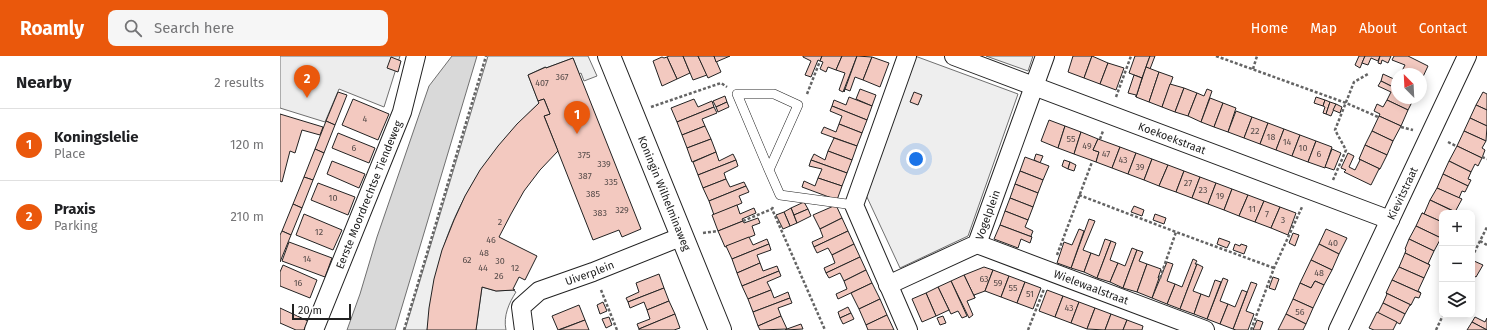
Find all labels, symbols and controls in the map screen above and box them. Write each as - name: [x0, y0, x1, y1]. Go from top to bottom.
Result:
- search box: [108, 10, 388, 46]
- text: Roamly: [20, 17, 84, 40]
- icon: search: [122, 17, 144, 39]
- text: Search here: [154, 19, 234, 37]
- text: Home: [1251, 20, 1288, 37]
- text: Map: [1310, 20, 1337, 37]
- text: About: [1359, 20, 1397, 37]
- text: Contact: [1419, 20, 1467, 37]
- pin: 2: [294, 65, 320, 98]
- north arrow: [1391, 68, 1427, 104]
- text: Nearby: [16, 72, 71, 93]
- house number: 367: [555, 72, 569, 82]
- text: 2 results: [214, 75, 264, 90]
- house number: 407: [535, 78, 549, 88]
- pin: 1: [564, 101, 590, 134]
- house number: 4: [363, 114, 368, 124]
- street label: Eerste Moordrechtse Tiendeweg: [333, 119, 405, 271]
- street label: Koekoekstraat: [1136, 120, 1208, 157]
- house number: 22: [1251, 126, 1259, 136]
- text: Koningslelie: [54, 128, 139, 146]
- house number: 18: [1267, 132, 1275, 142]
- street label: Koningin Wilhelminaweg: [635, 134, 693, 253]
- house number: 55: [1067, 134, 1076, 144]
- text: 1: [26, 137, 32, 152]
- text: 120 m: [230, 137, 264, 152]
- house number: 14: [1283, 137, 1292, 147]
- house number: 49: [1082, 141, 1092, 151]
- house number: 6: [352, 143, 357, 153]
- house number: 10: [1299, 143, 1307, 153]
- text: Place: [54, 146, 85, 161]
- your location: [906, 149, 926, 169]
- house number: 47: [1102, 149, 1110, 159]
- house number: 6: [1317, 149, 1322, 159]
- house number: 375: [578, 150, 591, 160]
- house number: 43: [1118, 155, 1128, 165]
- house number: 339: [597, 159, 611, 169]
- house number: 39: [1135, 162, 1145, 172]
- street label: Kievitstraat: [1385, 165, 1421, 222]
- house number: 387: [578, 171, 592, 181]
- house number: 335: [604, 177, 618, 187]
- house number: 27: [1184, 178, 1192, 188]
- house number: 23: [1199, 185, 1207, 195]
- street label: Vogelplein: [973, 188, 1003, 242]
- house number: 385: [586, 189, 600, 199]
- house number: 19: [1216, 191, 1225, 201]
- house number: 10: [329, 193, 337, 203]
- text: Praxis: [54, 200, 96, 218]
- house number: 11: [1248, 204, 1256, 214]
- house number: 329: [615, 205, 629, 215]
- house number: 383: [593, 208, 607, 218]
- text: 2: [26, 209, 32, 224]
- text: 210 m: [230, 209, 264, 224]
- house number: 7: [1265, 209, 1269, 219]
- map controls: [1439, 210, 1475, 318]
- button: +: [1439, 210, 1475, 246]
- house number: 3: [1281, 215, 1285, 225]
- house number: 2: [498, 217, 502, 227]
- text: Parking: [54, 218, 98, 233]
- house number: 12: [315, 227, 323, 237]
- house number: 46: [486, 235, 496, 245]
- house number: 40: [1328, 238, 1338, 248]
- button: −: [1439, 246, 1475, 282]
- house number: 48: [479, 248, 489, 258]
- house number: 14: [303, 254, 312, 264]
- house number: 62: [462, 255, 472, 265]
- house number: 30: [495, 256, 505, 266]
- street label: Uiverplein: [563, 258, 616, 288]
- house number: 44: [478, 263, 488, 273]
- house number: 12: [511, 263, 519, 273]
- street label: Wielewaalstraat: [1052, 267, 1130, 308]
- house number: 48: [1314, 268, 1324, 278]
- house number: 26: [494, 271, 504, 281]
- house number: 63: [979, 274, 989, 284]
- house number: 16: [294, 278, 303, 288]
- house number: 59: [993, 278, 1003, 288]
- button: layers: [1439, 282, 1475, 318]
- house number: 55: [1009, 283, 1018, 293]
- house number: 51: [1026, 289, 1034, 299]
- scale bar: [292, 302, 351, 321]
- house number: 43: [1064, 303, 1074, 313]
- text: 20 m: [298, 304, 322, 317]
- house number: 56: [1295, 307, 1305, 317]

